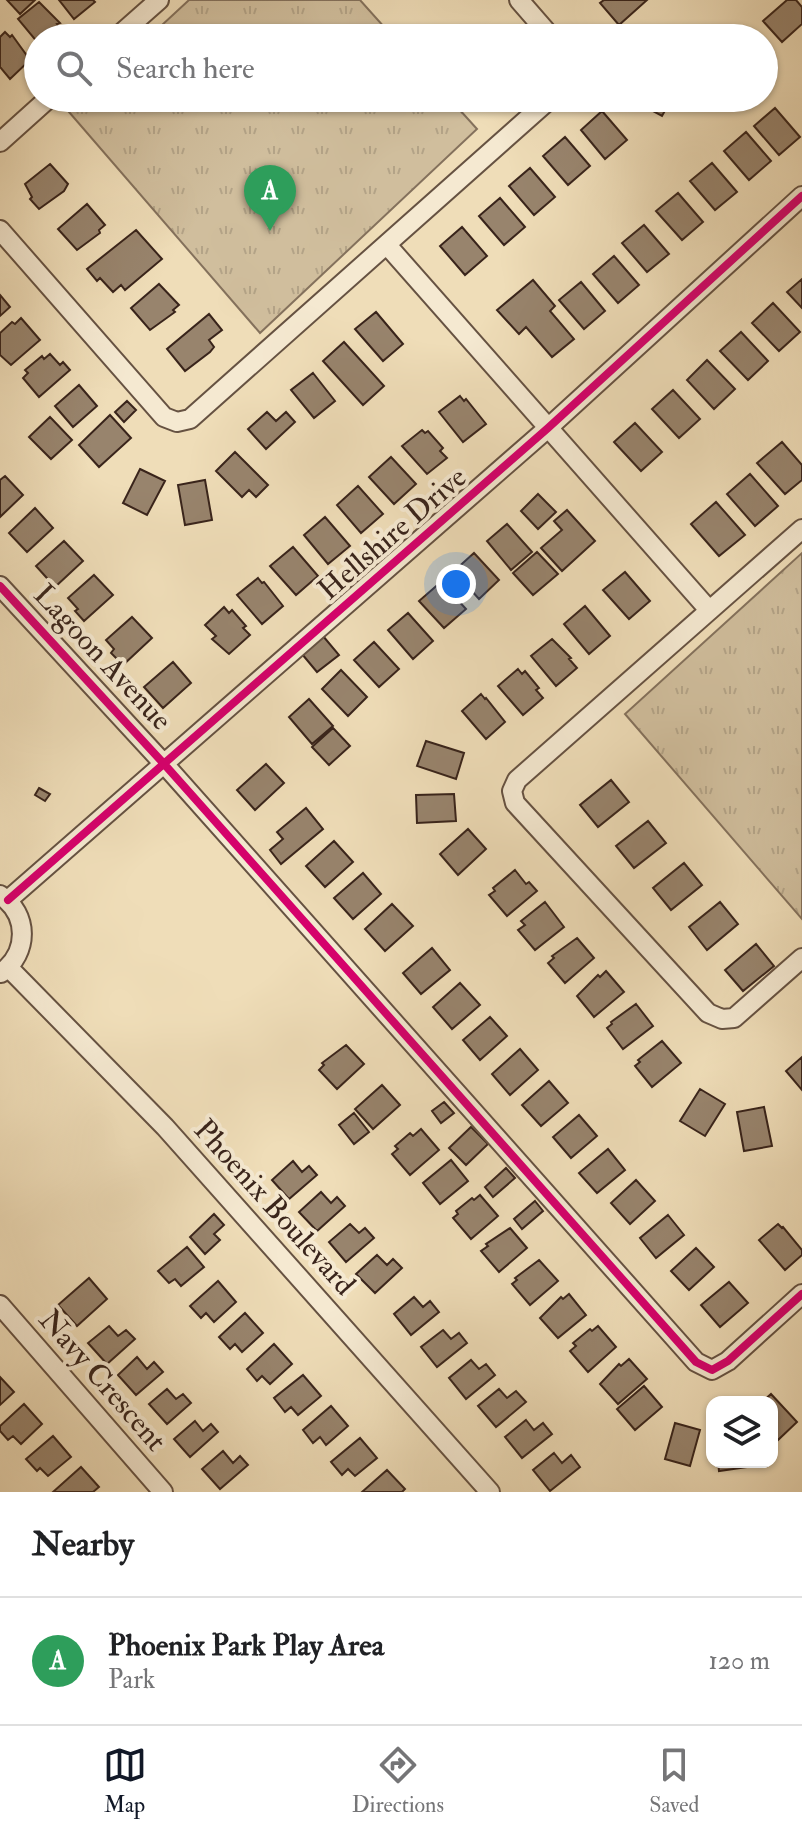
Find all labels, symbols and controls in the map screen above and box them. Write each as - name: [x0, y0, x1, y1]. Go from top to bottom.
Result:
- search box: [24, 24, 778, 112]
- icon: search: [52, 46, 96, 90]
- text: Search here: [116, 50, 255, 87]
- pin: A: [244, 165, 296, 231]
- street label: Hellshire Drive: [310, 459, 474, 608]
- your location: [436, 564, 476, 604]
- street label: Lagoon Avenue: [26, 577, 180, 738]
- street label: Phoenix Boulevard: [186, 1112, 363, 1303]
- street label: Navy Crescent: [31, 1302, 174, 1459]
- map controls: [706, 1396, 778, 1468]
- button: layers: [706, 1396, 778, 1468]
- text: Nearby: [32, 1523, 134, 1566]
- text: Phoenix Park Play Area: [108, 1627, 384, 1664]
- text: A: [50, 1645, 66, 1677]
- text: 120 m: [709, 1645, 770, 1677]
- text: Park: [108, 1664, 155, 1696]
- tab: Map: [103, 1743, 147, 1819]
- tab: Directions: [352, 1743, 444, 1819]
- tab: Saved: [649, 1743, 699, 1819]

